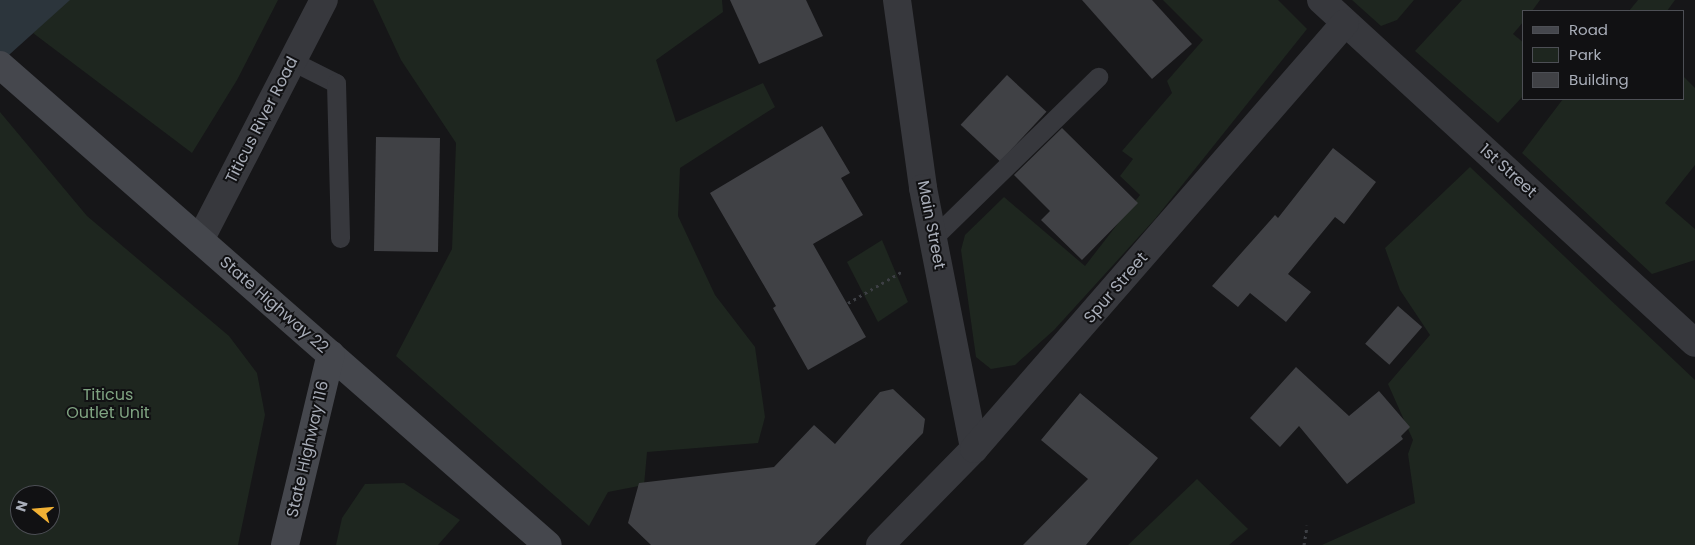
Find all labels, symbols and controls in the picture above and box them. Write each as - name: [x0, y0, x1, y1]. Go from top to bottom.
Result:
- legend: [1522, 10, 1685, 100]
- text: Road: [1569, 19, 1608, 40]
- text: Park: [1569, 44, 1601, 65]
- street label: Titicus River Road: [222, 54, 302, 186]
- text: Building: [1569, 69, 1629, 90]
- street label: 1st Street: [1475, 140, 1541, 202]
- street label: Main Street: [913, 179, 949, 271]
- street label: Spur Street: [1080, 249, 1152, 327]
- street label: State Highway 22: [216, 253, 332, 357]
- street label: State Highway 116: [283, 379, 333, 519]
- park label: Titicus Outlet Unit: [66, 385, 150, 423]
- north arrow: [10, 485, 60, 535]
- text: N: [11, 498, 33, 514]

